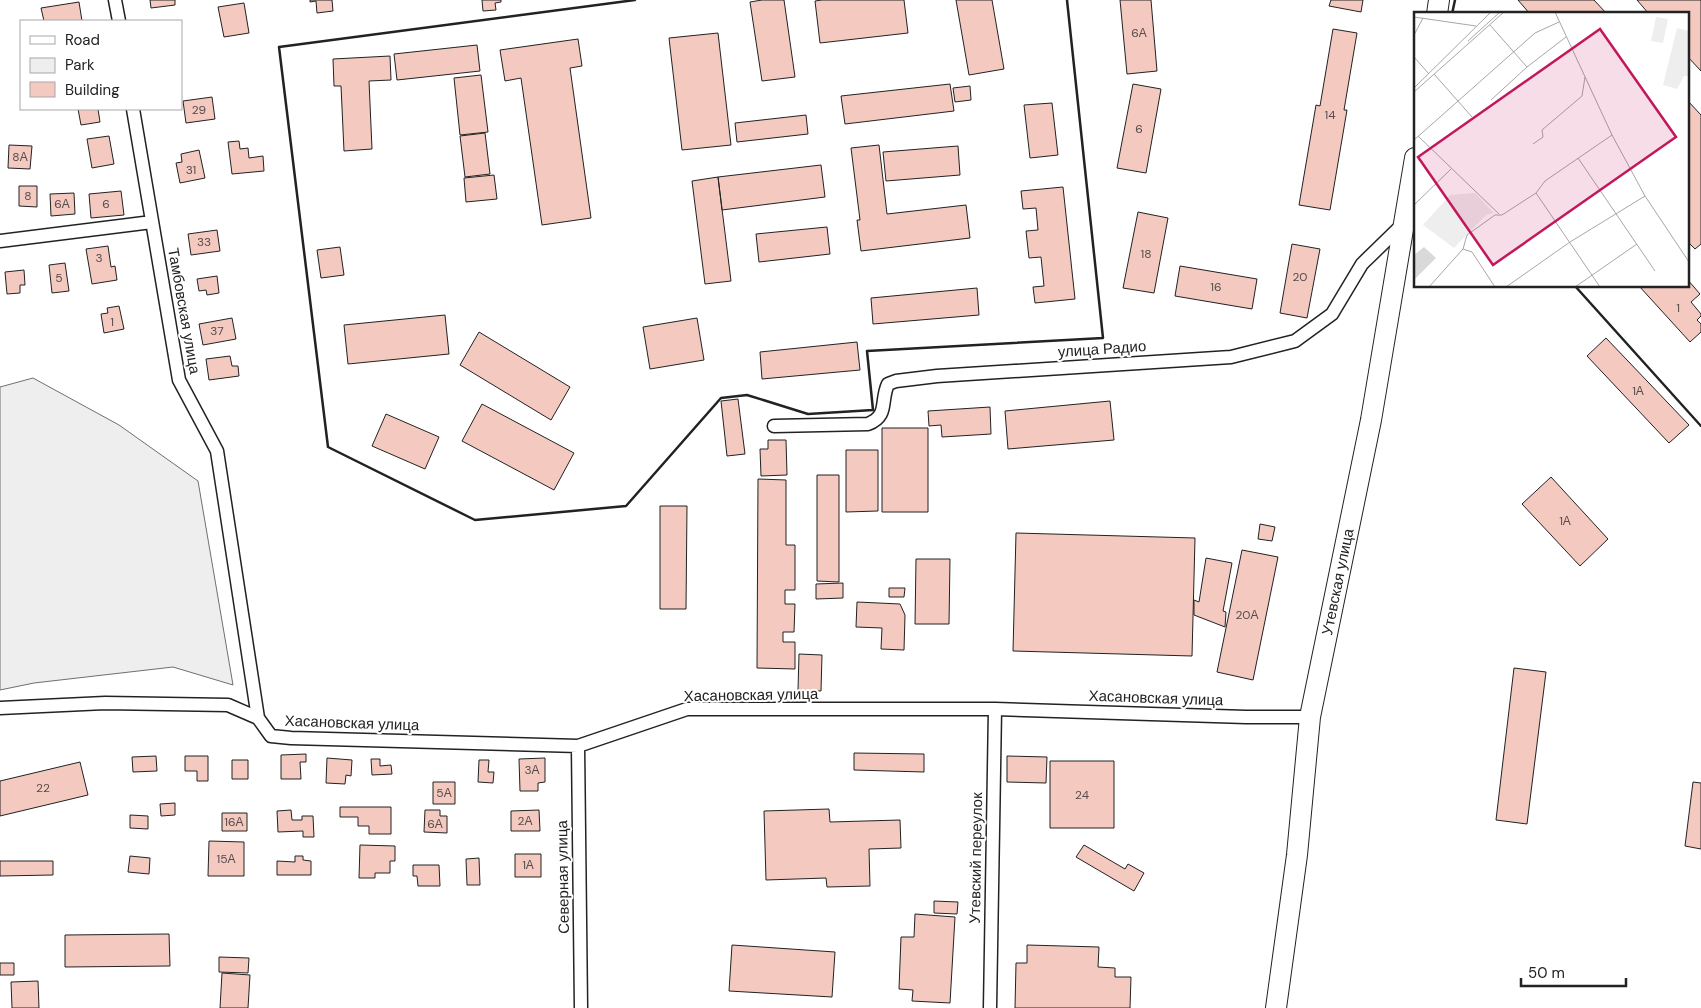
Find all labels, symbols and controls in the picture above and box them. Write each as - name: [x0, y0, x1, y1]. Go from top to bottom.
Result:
- inset map: [1414, 12, 1688, 288]
- legend: [20, 20, 182, 110]
- house number: 6А: [1131, 25, 1147, 41]
- text: Road: [65, 30, 100, 50]
- text: Park: [65, 55, 95, 75]
- text: Building: [65, 80, 120, 100]
- house number: 29: [192, 102, 206, 118]
- house number: 14: [1324, 107, 1336, 123]
- house number: 6: [1135, 121, 1143, 137]
- house number: 8А: [12, 149, 28, 165]
- house number: 31: [186, 162, 196, 178]
- house number: 8: [24, 188, 32, 204]
- house number: 6А: [54, 196, 70, 212]
- house number: 6: [102, 196, 110, 212]
- house number: 33: [197, 234, 211, 250]
- street label: Тамбовская улица: [163, 246, 205, 376]
- house number: 18: [1140, 246, 1152, 262]
- house number: 3: [95, 250, 103, 266]
- house number: 20: [1292, 269, 1308, 285]
- house number: 5: [55, 270, 63, 286]
- house number: 16: [1210, 279, 1222, 295]
- house number: 1: [1676, 300, 1680, 316]
- house number: 1: [110, 314, 114, 330]
- house number: 37: [210, 323, 224, 339]
- street label: улица Радио: [1057, 336, 1147, 362]
- house number: 1А: [1632, 383, 1644, 399]
- house number: 1А: [1559, 513, 1571, 529]
- street label: Утевская улица: [1317, 526, 1359, 637]
- house number: 20А: [1235, 607, 1259, 623]
- street label: Хасановская улица: [683, 684, 819, 706]
- street label: Хасановская улица: [1088, 686, 1224, 710]
- street label: Хасановская улица: [284, 711, 420, 735]
- house number: 3А: [524, 762, 540, 778]
- house number: 22: [36, 780, 50, 796]
- house number: 5А: [436, 785, 452, 801]
- house number: 24: [1075, 787, 1089, 803]
- street label: Утевский переулок: [965, 792, 987, 924]
- house number: 2А: [518, 813, 532, 829]
- house number: 16А: [224, 814, 244, 830]
- house number: 6А: [427, 816, 443, 832]
- street label: Северная улица: [552, 819, 574, 934]
- house number: 15А: [216, 851, 236, 867]
- house number: 1А: [522, 857, 534, 873]
- scale bar: [1521, 956, 1626, 988]
- text: 50 m: [1528, 963, 1565, 983]

